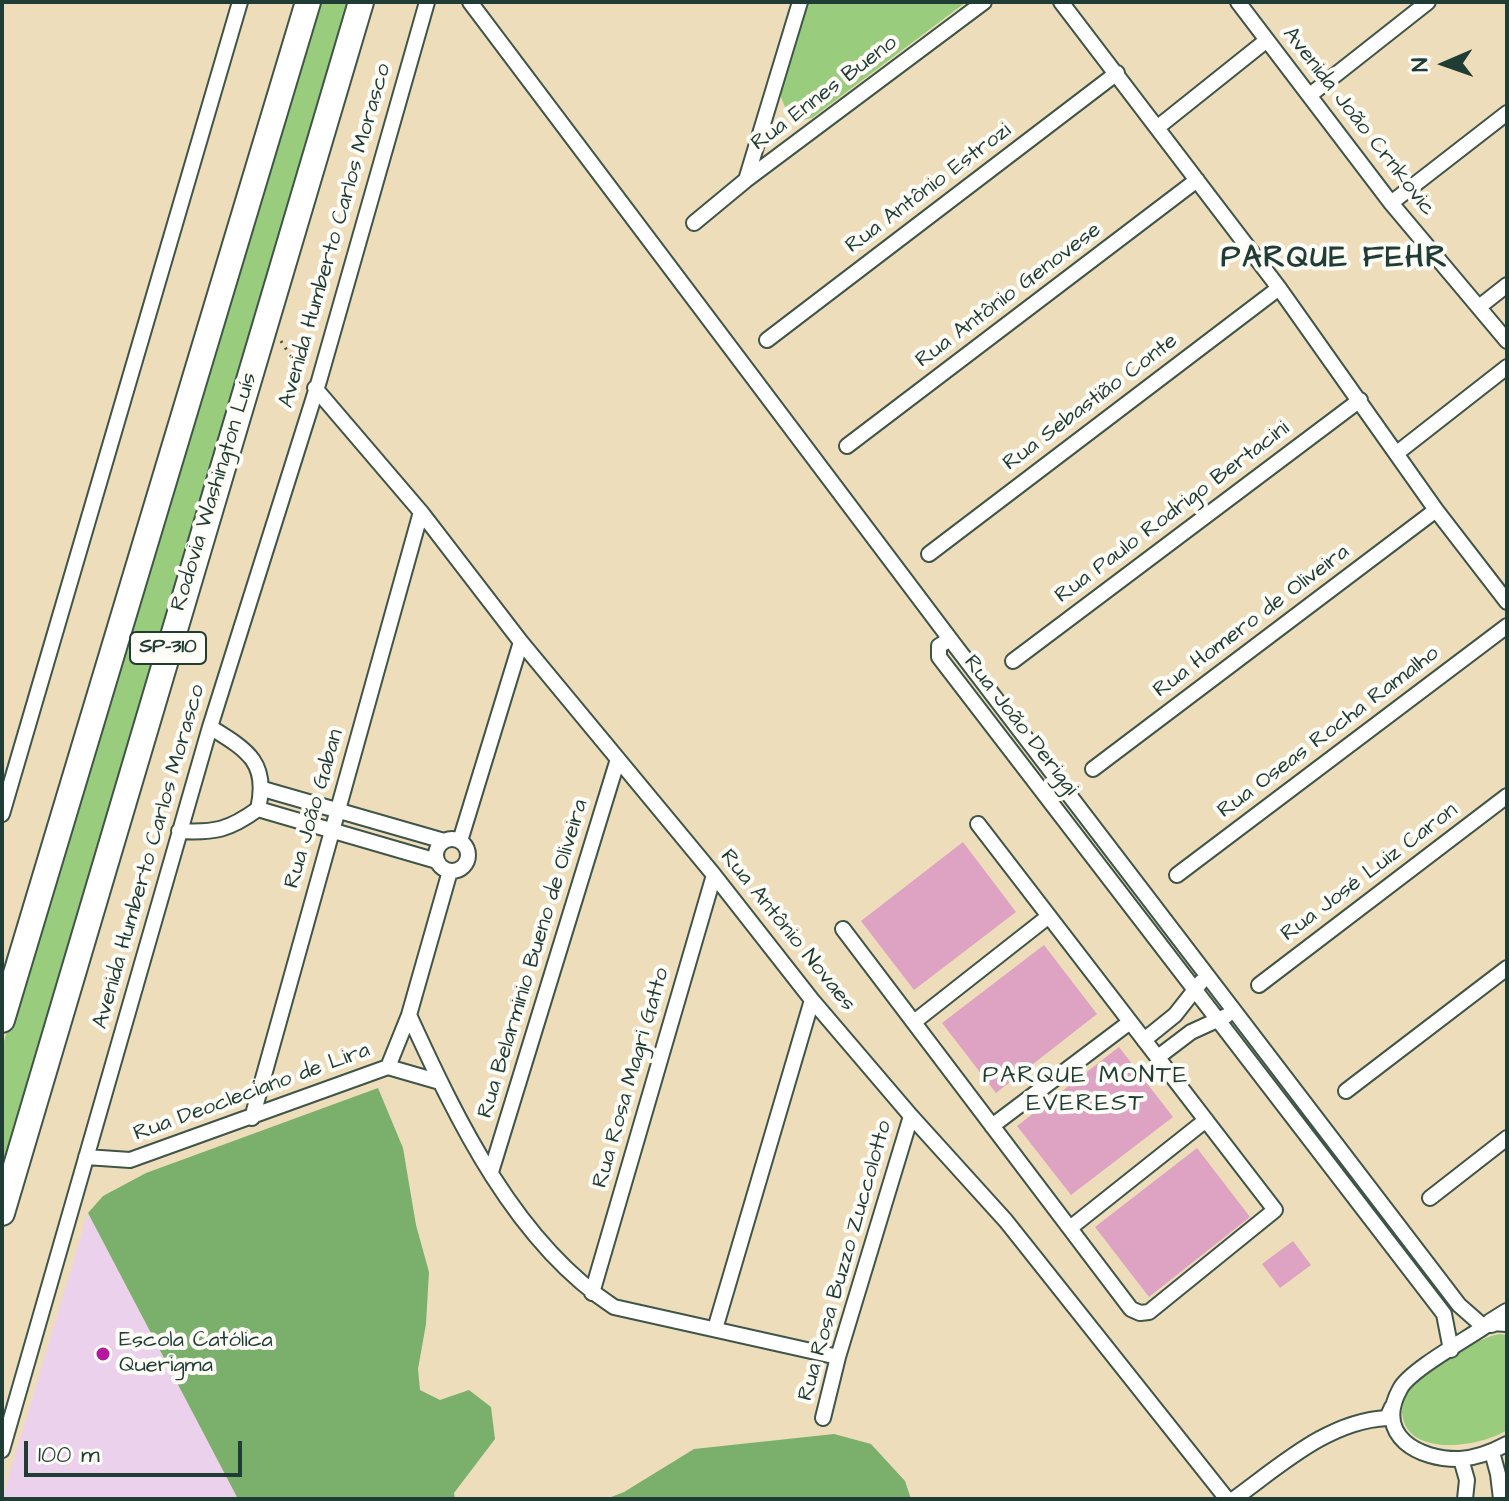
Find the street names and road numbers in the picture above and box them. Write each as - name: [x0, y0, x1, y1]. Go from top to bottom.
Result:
- street label: Avenida João Crnkovic: [1276, 22, 1440, 222]
- street label: Rua Ennes Bueno: [747, 31, 903, 157]
- street label: Avenida Humberto Carlos Morasco: [274, 61, 398, 411]
- street label: Rua Antônio Estrozi: [841, 118, 1017, 260]
- street label: Rua Antônio Genovese: [911, 218, 1107, 374]
- street label: Rua Sebastião Conte: [998, 329, 1184, 477]
- street label: Rodovia Washington Luís: [166, 370, 264, 614]
- street label: Rua Paulo Rodrigo Bertacini: [1051, 416, 1295, 610]
- street label: Rua Homero de Oliveira: [1149, 540, 1355, 704]
- road number: SP-310: [130, 632, 206, 664]
- street label: Rua Oseas Rocha Ramalho: [1213, 641, 1445, 825]
- street label: Rua João Deriggi: [957, 651, 1083, 801]
- street label: Avenida Humberto Carlos Morasco: [88, 682, 212, 1032]
- street label: Rua João Gaban: [280, 726, 350, 892]
- street label: Rua Belarminio Bueno de Oliveira: [473, 797, 595, 1121]
- street label: Rua José Luiz Caron: [1276, 798, 1464, 948]
- street label: Rua Antônio Novaes: [714, 845, 860, 1017]
- street label: Rua Rosa Magri Gatto: [588, 965, 676, 1191]
- street label: Rua Deocleciano de Lira: [130, 1038, 374, 1148]
- street label: Rua Rosa Buzzo Zuccolotto: [793, 1118, 899, 1404]

